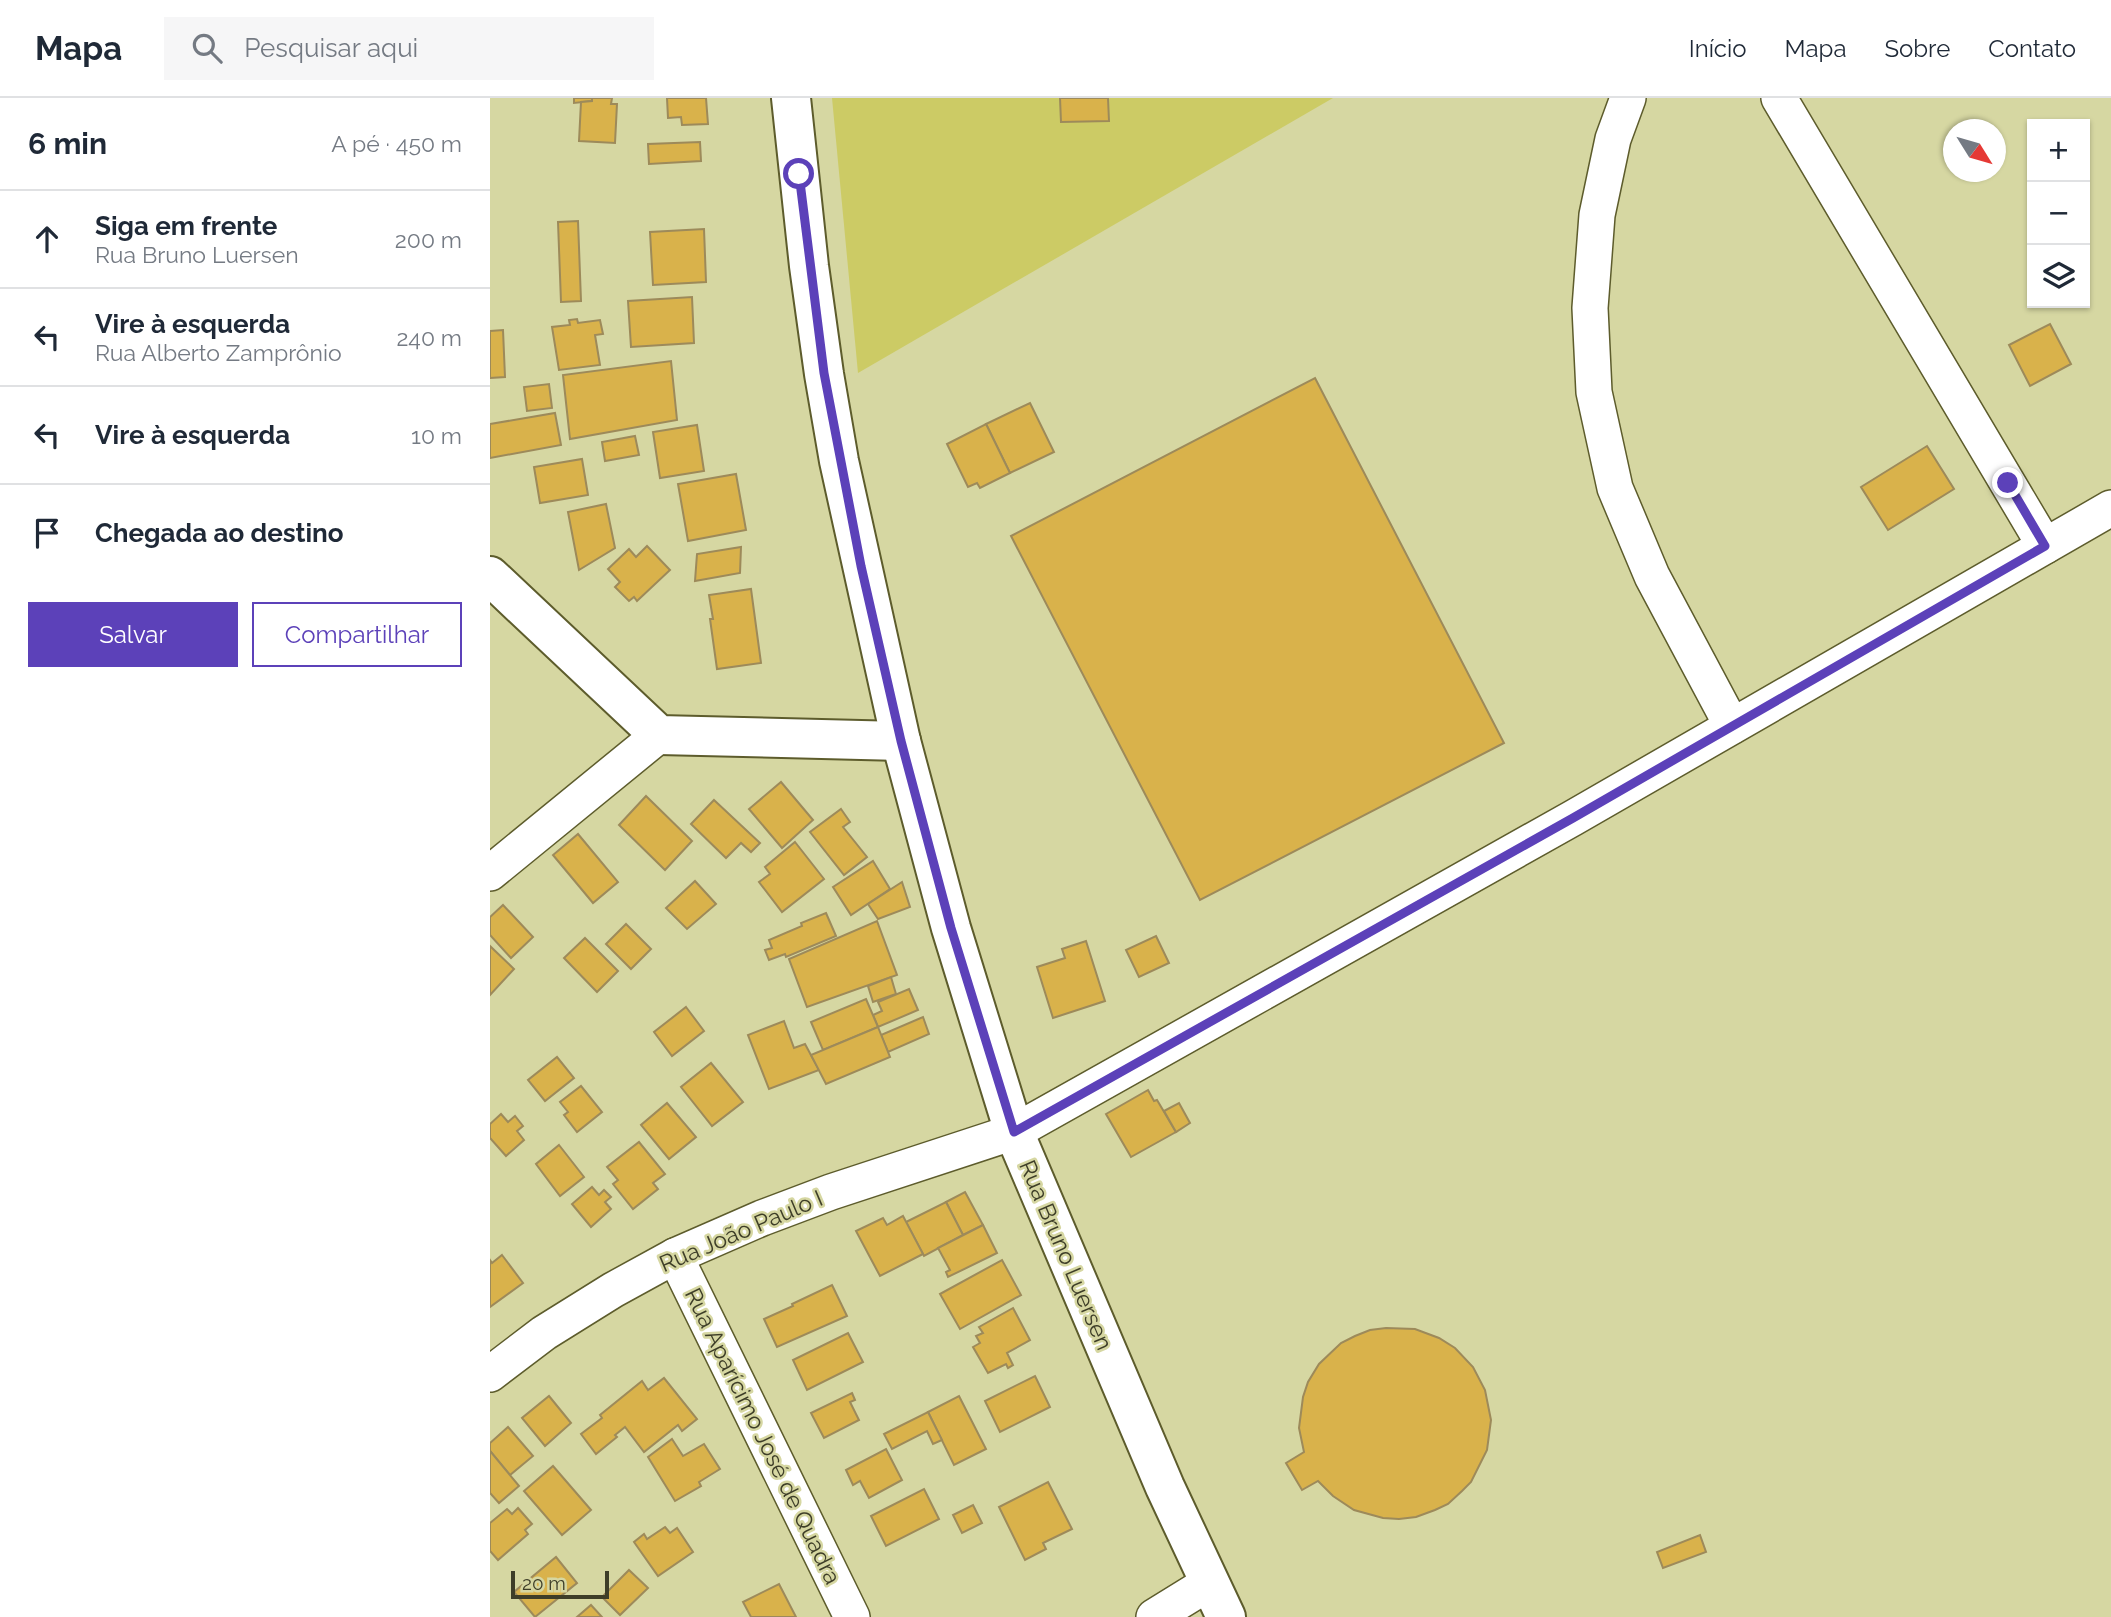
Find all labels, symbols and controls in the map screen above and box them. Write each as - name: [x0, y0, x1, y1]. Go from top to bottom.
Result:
- search box: [164, 17, 654, 80]
- text: Mapa: [35, 29, 122, 68]
- icon: search: [188, 29, 226, 67]
- text: Pesquisar aqui: [244, 33, 418, 63]
- text: Início: [1689, 34, 1747, 63]
- text: Mapa: [1785, 34, 1846, 63]
- text: Sobre: [1884, 34, 1950, 63]
- text: Contato: [1988, 34, 2076, 63]
- north arrow: [1943, 119, 2006, 182]
- map controls: [2027, 119, 2090, 308]
- button: +: [2027, 119, 2090, 182]
- text: 6 min: [28, 126, 107, 161]
- text: A pé · 450 m: [331, 130, 462, 157]
- route start: [783, 158, 814, 189]
- button: −: [2027, 182, 2090, 245]
- text: Siga em frente: [95, 211, 277, 241]
- icon: ahead: [28, 220, 66, 258]
- text: 200 m: [395, 226, 462, 253]
- text: Rua Bruno Luersen: [95, 241, 299, 268]
- button: layers: [2027, 245, 2090, 308]
- text: Vire à esquerda: [95, 309, 290, 339]
- icon: left: [28, 318, 66, 356]
- text: 240 m: [396, 324, 462, 351]
- text: Rua Alberto Zamprônio: [95, 339, 342, 366]
- icon: left: [28, 416, 66, 454]
- text: Vire à esquerda: [95, 420, 290, 450]
- text: 10 m: [411, 422, 462, 449]
- route end: [1992, 467, 2023, 498]
- icon: arrive: [28, 514, 66, 552]
- text: Chegada ao destino: [95, 518, 344, 548]
- button: Salvar: [28, 602, 238, 667]
- button: Compartilhar: [252, 602, 462, 667]
- street label: Rua Bruno Luersen: [1014, 1156, 1119, 1354]
- street label: Rua João Paulo I: [655, 1184, 827, 1277]
- street label: Rua Aparícimo José de Quadra: [680, 1283, 847, 1588]
- scale bar: [511, 1568, 609, 1600]
- text: 20 m: [522, 1572, 566, 1594]

